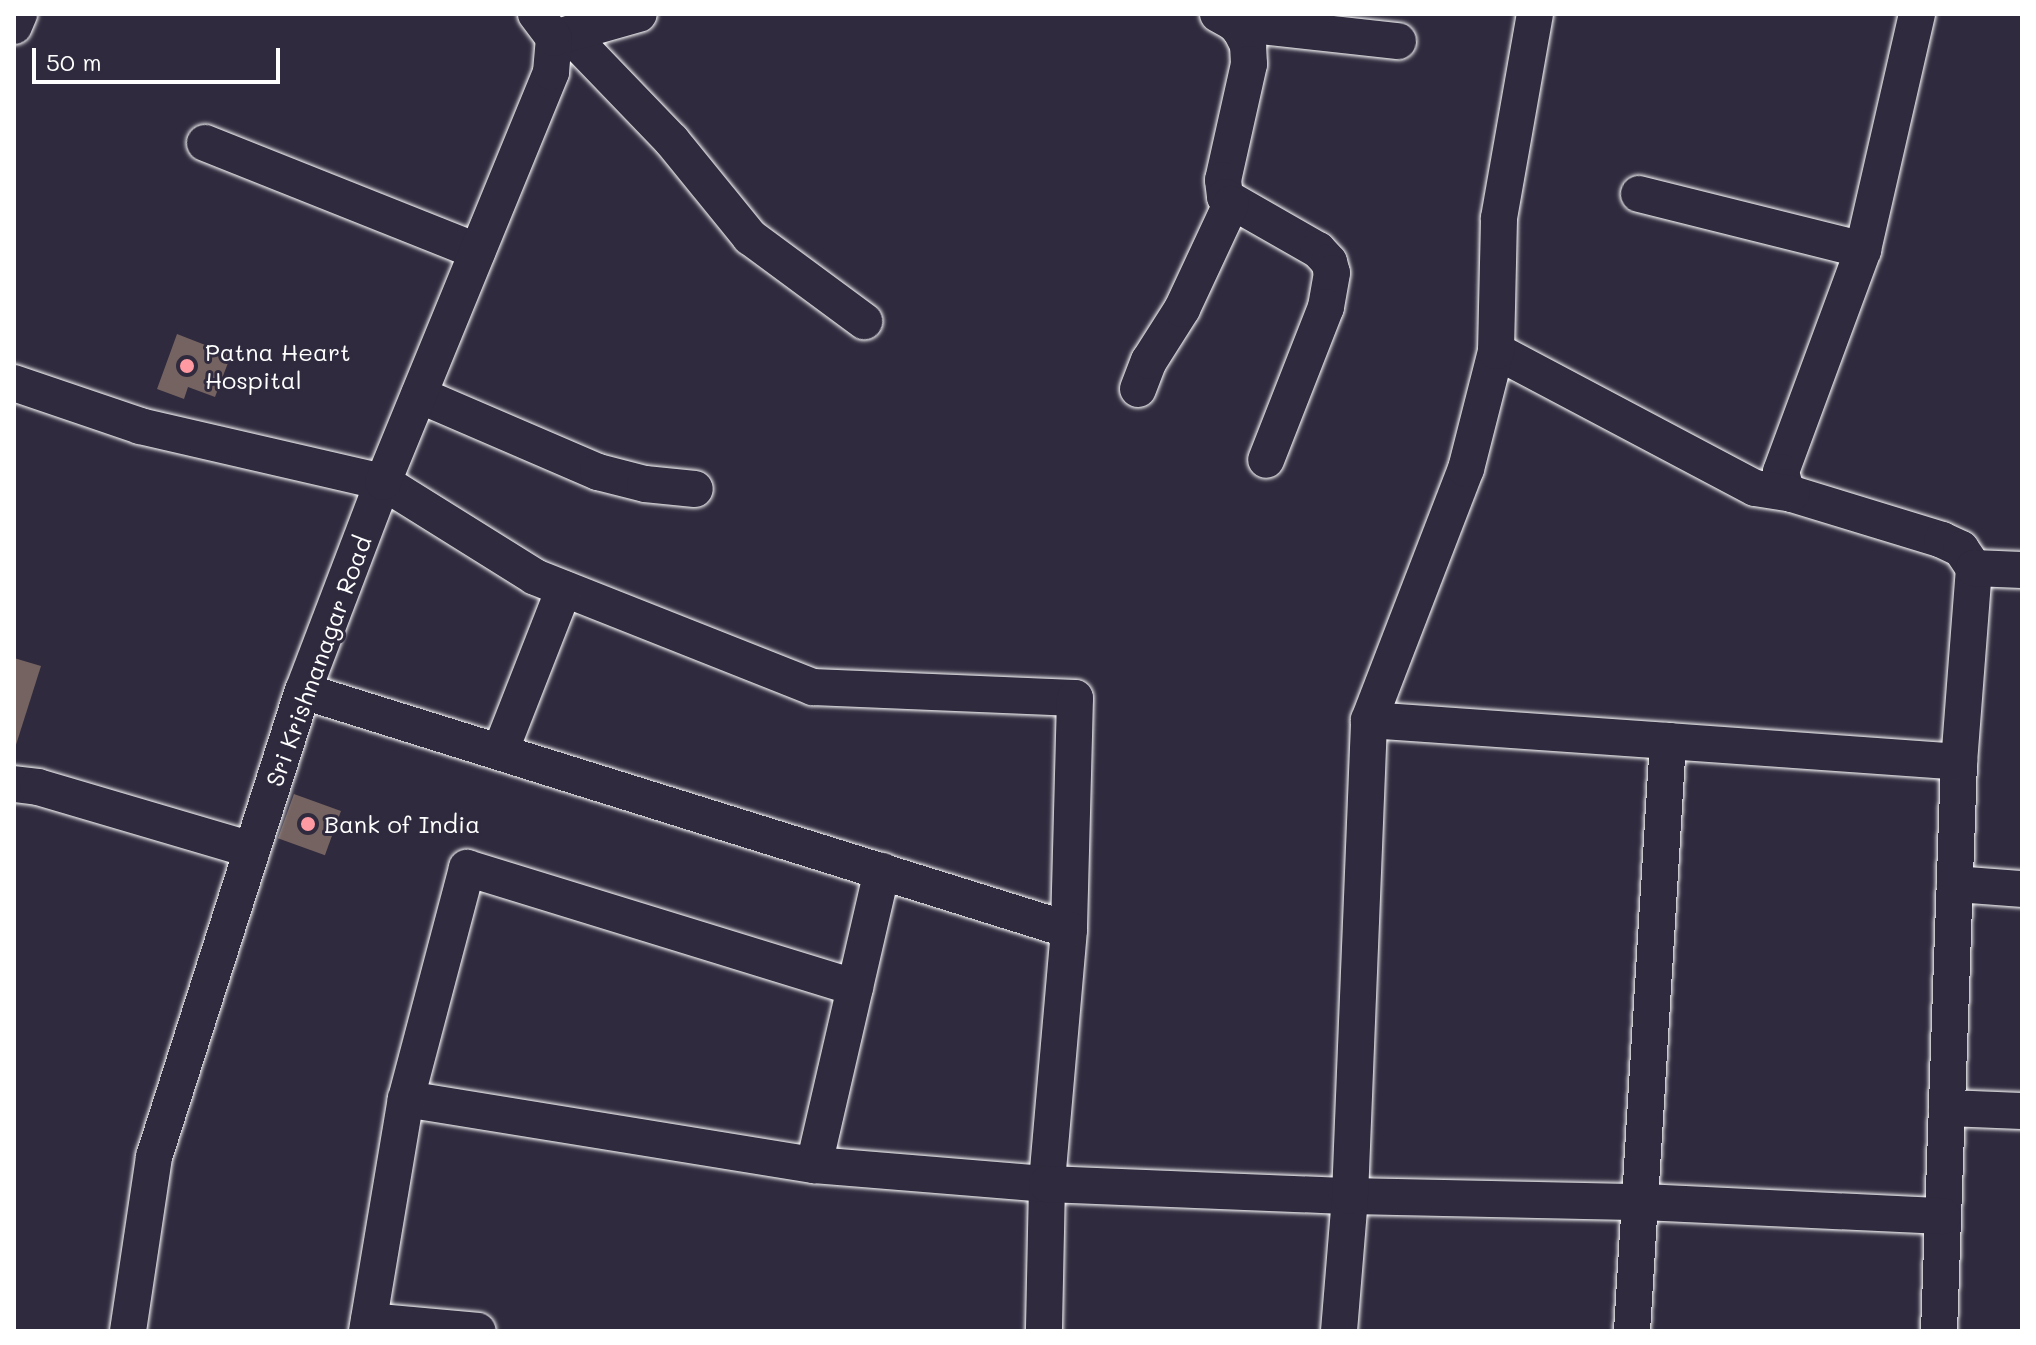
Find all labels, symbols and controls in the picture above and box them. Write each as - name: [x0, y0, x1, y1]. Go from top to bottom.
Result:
- scale bar: [36, 32, 284, 82]
- text: 50 m: [46, 46, 102, 77]
- place label: Patna Heart Hospital: [205, 338, 351, 394]
- marker: Patna Heart Hospital: [176, 355, 198, 377]
- street label: Sri Krishnanagar Road: [259, 532, 377, 790]
- place label: Bank of India: [324, 810, 480, 838]
- marker: Bank of India: [299, 815, 317, 833]

